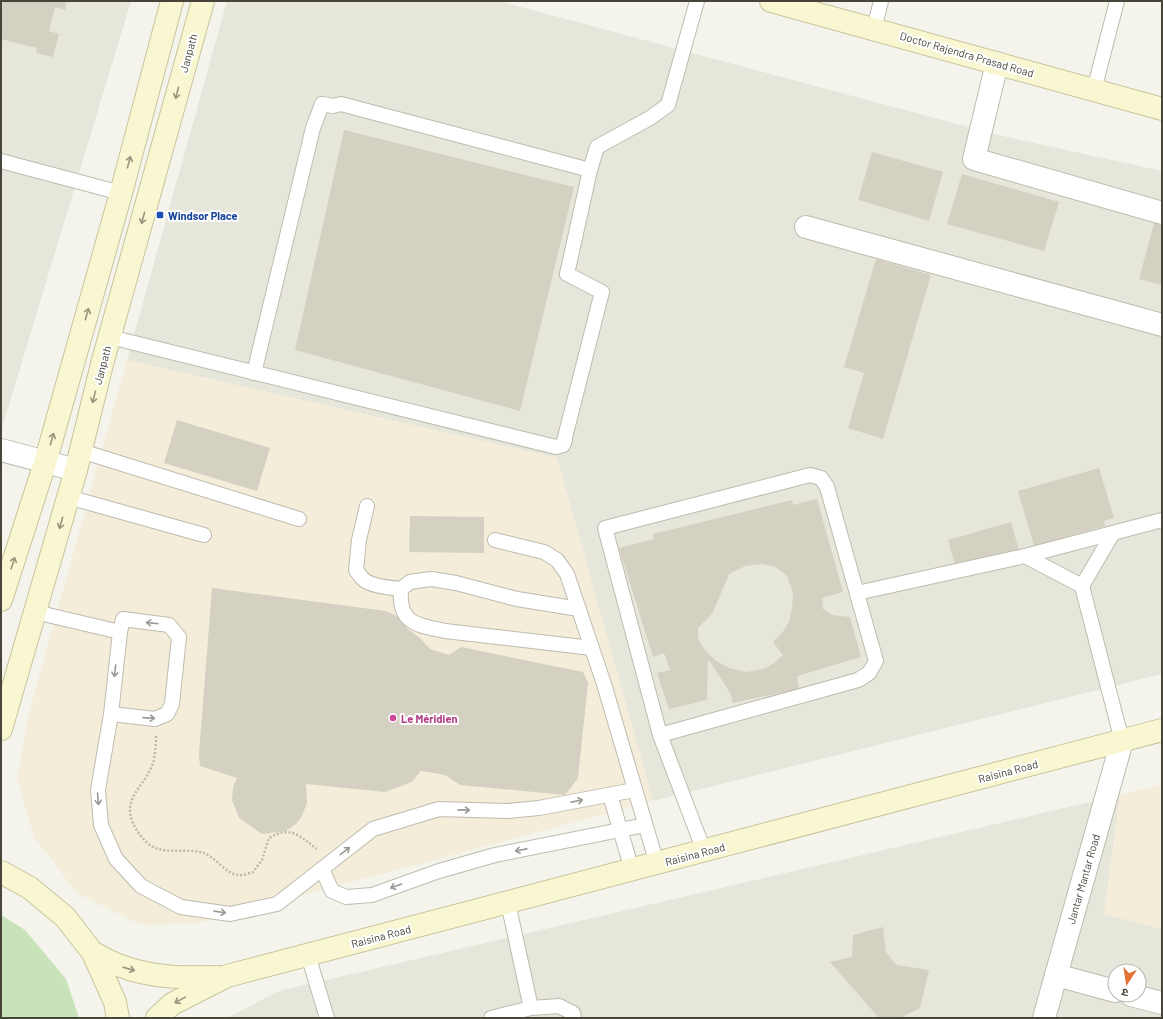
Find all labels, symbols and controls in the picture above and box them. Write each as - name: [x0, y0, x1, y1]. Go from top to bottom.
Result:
- street label: Doctor Rajendra Prasad Road: [899, 29, 1035, 79]
- street label: Janpath: [177, 32, 199, 74]
- one-way arrow: [173, 86, 180, 99]
- one-way arrow: [126, 155, 133, 168]
- place label: Windsor Place: [168, 209, 238, 222]
- marker: Windsor Place: [155, 210, 165, 220]
- one-way arrow: [138, 211, 146, 224]
- one-way arrow: [84, 308, 91, 321]
- street label: Janpath: [91, 344, 113, 386]
- one-way arrow: [90, 391, 97, 404]
- one-way arrow: [49, 433, 56, 446]
- one-way arrow: [57, 516, 64, 529]
- one-way arrow: [10, 557, 17, 570]
- one-way arrow: [146, 619, 159, 627]
- one-way arrow: [112, 664, 119, 677]
- place label: Le Méridien: [401, 712, 457, 725]
- marker: Le Méridien: [388, 713, 398, 723]
- one-way arrow: [142, 714, 155, 721]
- street label: Raisina Road: [977, 757, 1039, 785]
- one-way arrow: [95, 792, 102, 805]
- one-way arrow: [570, 796, 583, 804]
- one-way arrow: [457, 806, 470, 814]
- street label: Jantar Mantar Road: [1064, 832, 1102, 926]
- street label: Raisina Road: [664, 840, 726, 868]
- one-way arrow: [515, 846, 528, 854]
- one-way arrow: [339, 847, 350, 856]
- one-way arrow: [391, 883, 403, 891]
- one-way arrow: [213, 908, 226, 916]
- street label: Raisina Road: [350, 922, 412, 950]
- north arrow: [1107, 963, 1147, 1003]
- one-way arrow: [122, 965, 135, 973]
- text: उ: [1120, 986, 1129, 1000]
- one-way arrow: [174, 997, 186, 1004]

